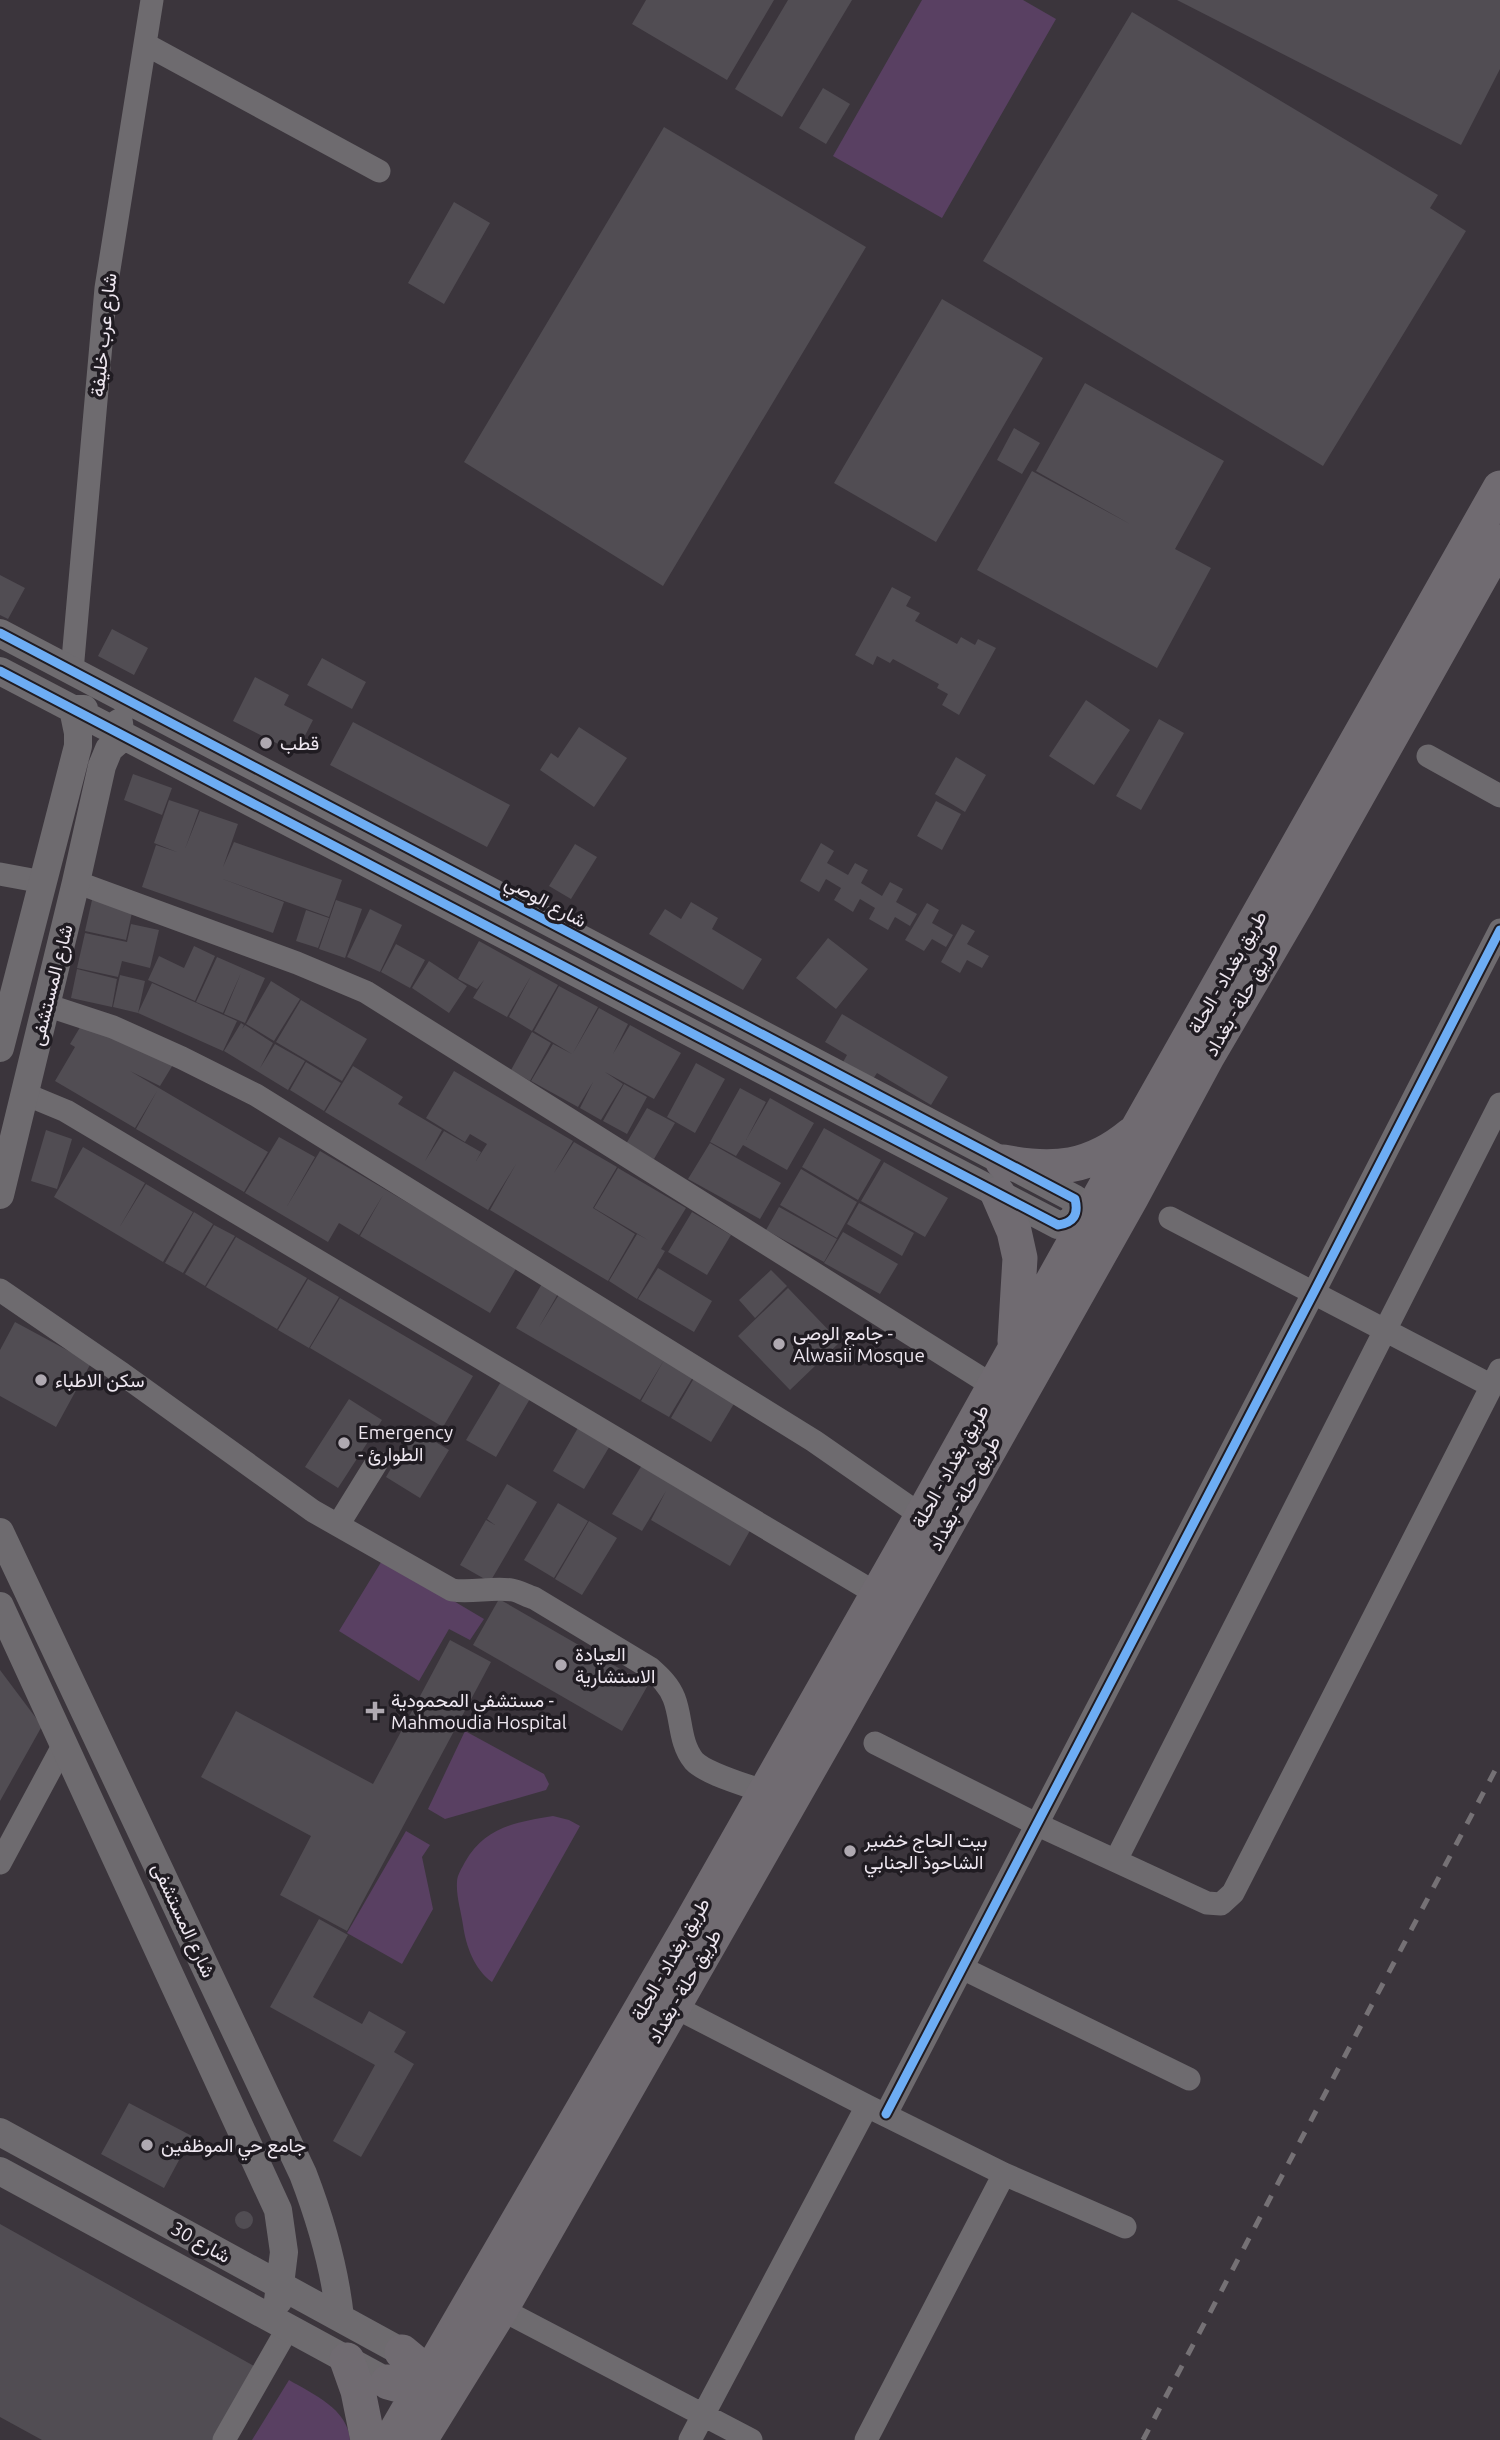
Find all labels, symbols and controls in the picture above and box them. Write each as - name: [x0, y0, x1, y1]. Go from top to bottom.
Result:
- street label: شارع عرب خليفة: [86, 272, 122, 398]
- place label: قطب: [280, 732, 319, 755]
- marker: قطب: [258, 735, 274, 751]
- street label: شارع الوصي: [499, 870, 591, 936]
- street label: طريق بغداد - الحلة: [1183, 907, 1272, 1038]
- street label: شارع المستشفى: [25, 922, 79, 1048]
- street label: طريق حلة - بغداد: [1200, 938, 1283, 1060]
- place label: جامع الوصي - Alwasii Mosque: [793, 1322, 925, 1366]
- marker: جامع الوصي - Alwasii Mosque: [771, 1336, 787, 1352]
- place label: سكن الاطباء: [55, 1369, 145, 1392]
- marker: سكن الاطباء: [33, 1372, 49, 1388]
- street label: طريق بغداد - الحلة: [907, 1400, 994, 1532]
- place label: Emergency - الطوارئ: [358, 1421, 453, 1466]
- street label: طريق حلة - بغداد: [923, 1432, 1005, 1555]
- marker: Emergency - الطوارئ: [336, 1435, 352, 1451]
- place label: العيادة الاستشارية: [575, 1643, 655, 1688]
- marker: العيادة الاستشارية: [553, 1657, 569, 1673]
- place label: مستشفى المحمودية - Mahmoudia Hospital: [391, 1689, 567, 1733]
- marker: مستشفى المحمودية - Mahmoudia Hospital: [365, 1701, 385, 1721]
- place label: بيت الحاج خضير الشاحوذ الجنابي: [863, 1829, 987, 1878]
- marker: بيت الحاج خضير الشاحوذ الجنابي: [842, 1843, 858, 1859]
- street label: شارع المستشفى: [146, 1859, 220, 1982]
- street label: طريق بغداد - الحلة: [626, 1894, 715, 2025]
- street label: طريق حلة - بغداد: [643, 1925, 726, 2047]
- place label: جامع حي الموظفين: [161, 2134, 306, 2161]
- marker: جامع حي الموظفين: [139, 2137, 155, 2153]
- street label: شارع 30: [167, 2217, 234, 2269]

